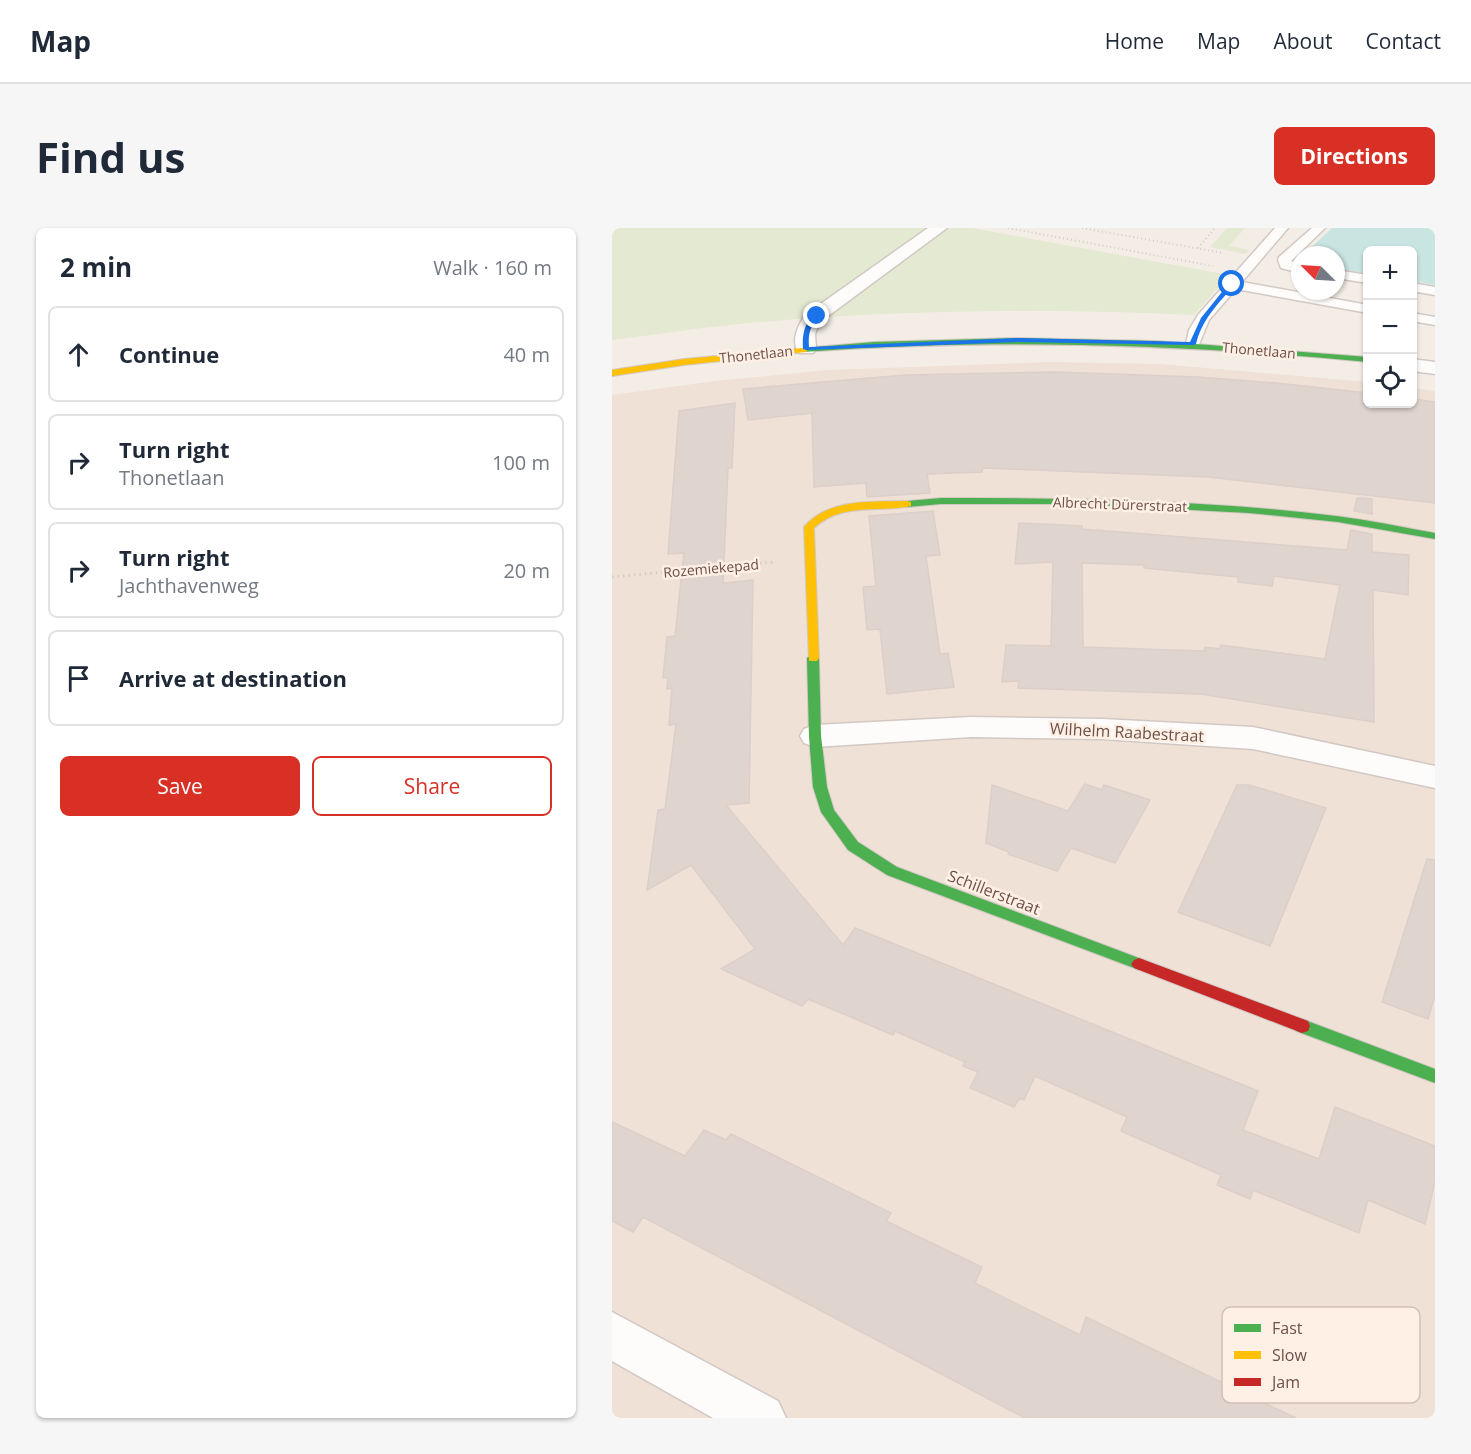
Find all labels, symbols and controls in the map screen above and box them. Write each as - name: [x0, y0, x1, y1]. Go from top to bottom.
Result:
- text: Map: [30, 22, 91, 60]
- text: Home: [1105, 27, 1164, 55]
- text: Map: [1197, 27, 1240, 55]
- text: About: [1273, 27, 1333, 55]
- text: Contact: [1366, 27, 1441, 55]
- button: Directions: [1274, 127, 1435, 185]
- text: Find us: [36, 128, 185, 185]
- north arrow: [1291, 246, 1345, 300]
- map controls: [1363, 246, 1417, 408]
- button: +: [1363, 246, 1417, 300]
- text: 2 min: [60, 249, 132, 285]
- text: Walk · 160 m: [433, 254, 552, 281]
- route start: [1218, 270, 1244, 296]
- button: −: [1363, 300, 1417, 354]
- route end: [803, 302, 829, 328]
- street label: Thonetlaan: [1221, 337, 1297, 363]
- icon: ahead: [62, 338, 95, 371]
- text: Continue: [119, 339, 219, 369]
- text: 40 m: [503, 341, 550, 368]
- street label: Thonetlaan: [718, 341, 794, 367]
- button: locate: [1363, 354, 1417, 408]
- text: Turn right: [119, 434, 230, 464]
- icon: right: [62, 446, 95, 479]
- text: 100 m: [492, 449, 550, 476]
- text: Thonetlaan: [119, 464, 224, 491]
- street label: Albrecht Dürerstraat: [1052, 492, 1188, 516]
- text: Turn right: [119, 542, 230, 572]
- icon: right: [62, 554, 95, 587]
- street label: Rozemiekepad: [662, 554, 760, 582]
- text: 20 m: [503, 557, 550, 584]
- text: Jachthavenweg: [119, 572, 259, 599]
- icon: arrive: [62, 662, 95, 695]
- text: Arrive at destination: [119, 663, 347, 693]
- street label: Wilhelm Raabestraat: [1049, 717, 1205, 747]
- button: Save: [60, 756, 300, 816]
- button: Share: [312, 756, 552, 816]
- street label: Schillerstraat: [945, 864, 1044, 920]
- legend: [1222, 1307, 1420, 1403]
- text: Fast: [1272, 1317, 1303, 1339]
- text: Slow: [1272, 1344, 1307, 1366]
- text: Jam: [1270, 1371, 1300, 1393]

